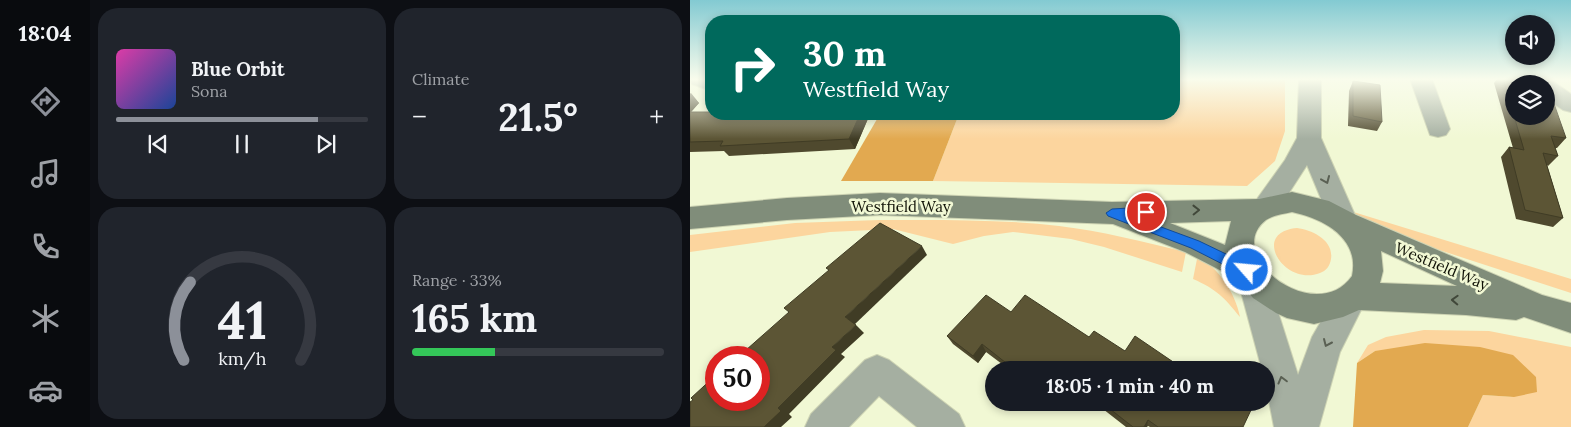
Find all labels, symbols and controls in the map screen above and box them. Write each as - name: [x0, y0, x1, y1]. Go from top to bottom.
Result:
- map controls: [1505, 15, 1555, 125]
- button: sound: [1505, 15, 1555, 65]
- text: 18:04: [18, 19, 72, 47]
- text: 30 m: [803, 31, 886, 76]
- icon: right: [720, 35, 785, 100]
- text: Blue Orbit: [191, 57, 285, 81]
- text: Climate: [412, 69, 469, 89]
- text: Westfield Way: [803, 75, 949, 103]
- button: layers: [1505, 75, 1555, 125]
- text: Sona: [191, 81, 227, 101]
- icon: directions: [28, 84, 63, 119]
- text: 21.5°: [498, 93, 578, 141]
- text: −: [412, 99, 427, 135]
- text: +: [649, 99, 664, 135]
- icon: previous: [144, 130, 172, 158]
- icon: pause: [228, 130, 256, 158]
- icon: next: [312, 130, 340, 158]
- icon: music: [28, 156, 63, 191]
- one-way arrow: [1320, 175, 1330, 184]
- pin: [1125, 191, 1167, 233]
- street label: Westfield Way: [851, 197, 951, 216]
- icon: arrive: [1132, 198, 1160, 226]
- one-way arrow: [1192, 205, 1200, 215]
- icon: phone: [28, 229, 63, 264]
- street label: Westfield Way: [1392, 238, 1492, 294]
- position arrow: [1220, 243, 1272, 295]
- text: Range · 33%: [412, 270, 502, 290]
- text: 41: [217, 287, 267, 353]
- text: 165 km: [412, 294, 537, 342]
- one-way arrow: [1451, 295, 1459, 306]
- icon: climate: [28, 301, 63, 336]
- one-way arrow: [1322, 338, 1333, 347]
- speed limit sign: 50: [705, 346, 770, 411]
- text: km/h: [218, 347, 266, 370]
- icon: car: [28, 373, 63, 408]
- text: 18:05 · 1 min · 40 m: [1046, 374, 1214, 398]
- one-way arrow: [1277, 375, 1288, 384]

